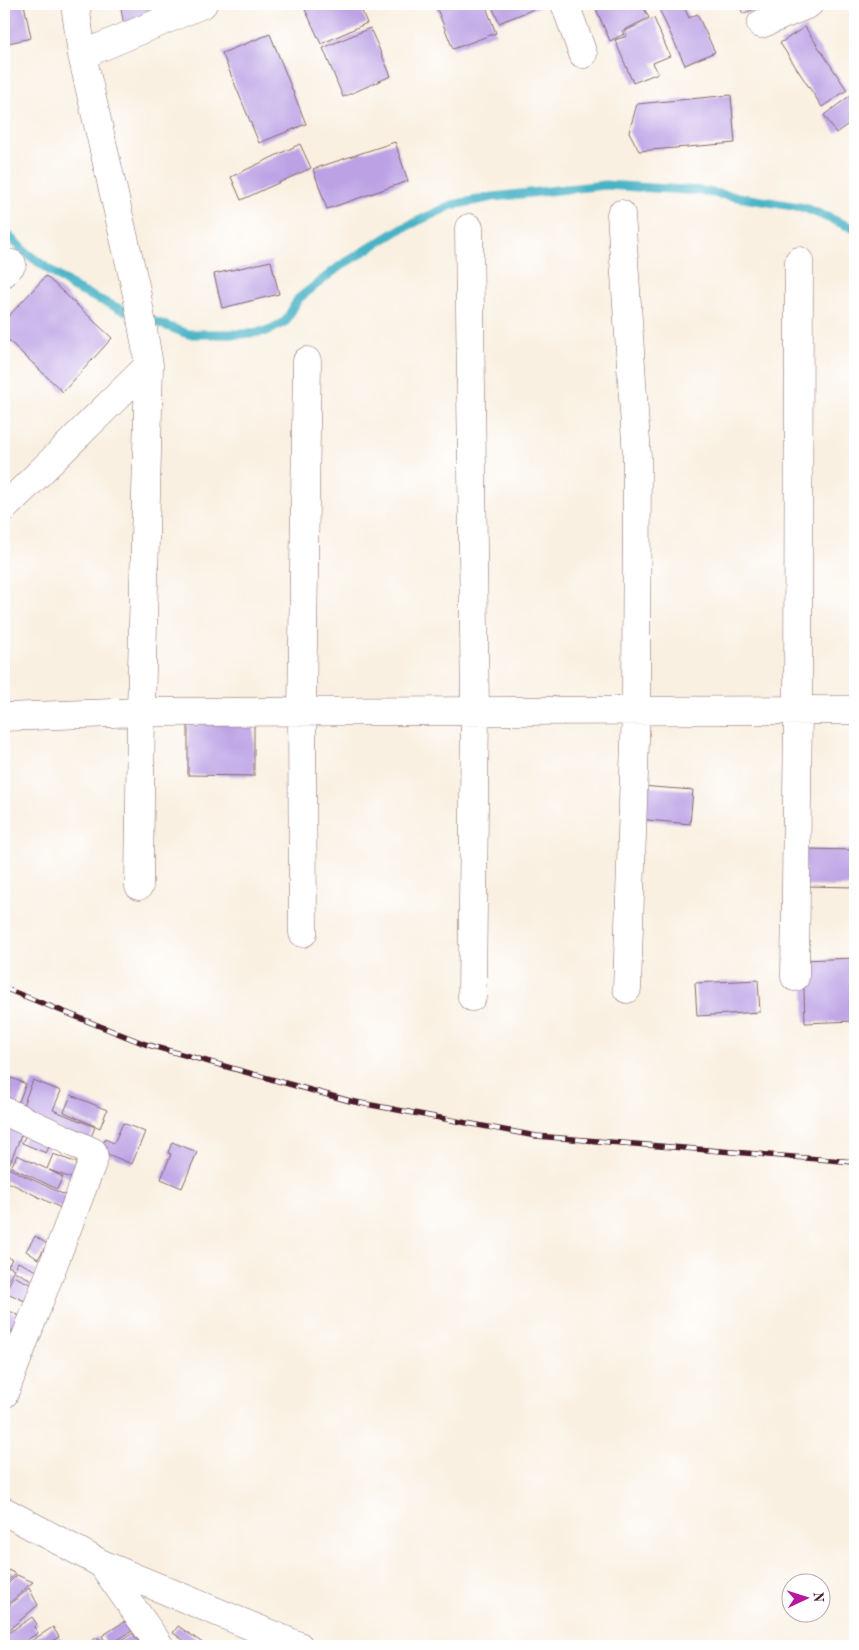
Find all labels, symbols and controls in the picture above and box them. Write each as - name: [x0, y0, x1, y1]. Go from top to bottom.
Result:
- north arrow: [782, 1572, 832, 1622]
- text: N: [811, 1591, 825, 1603]

